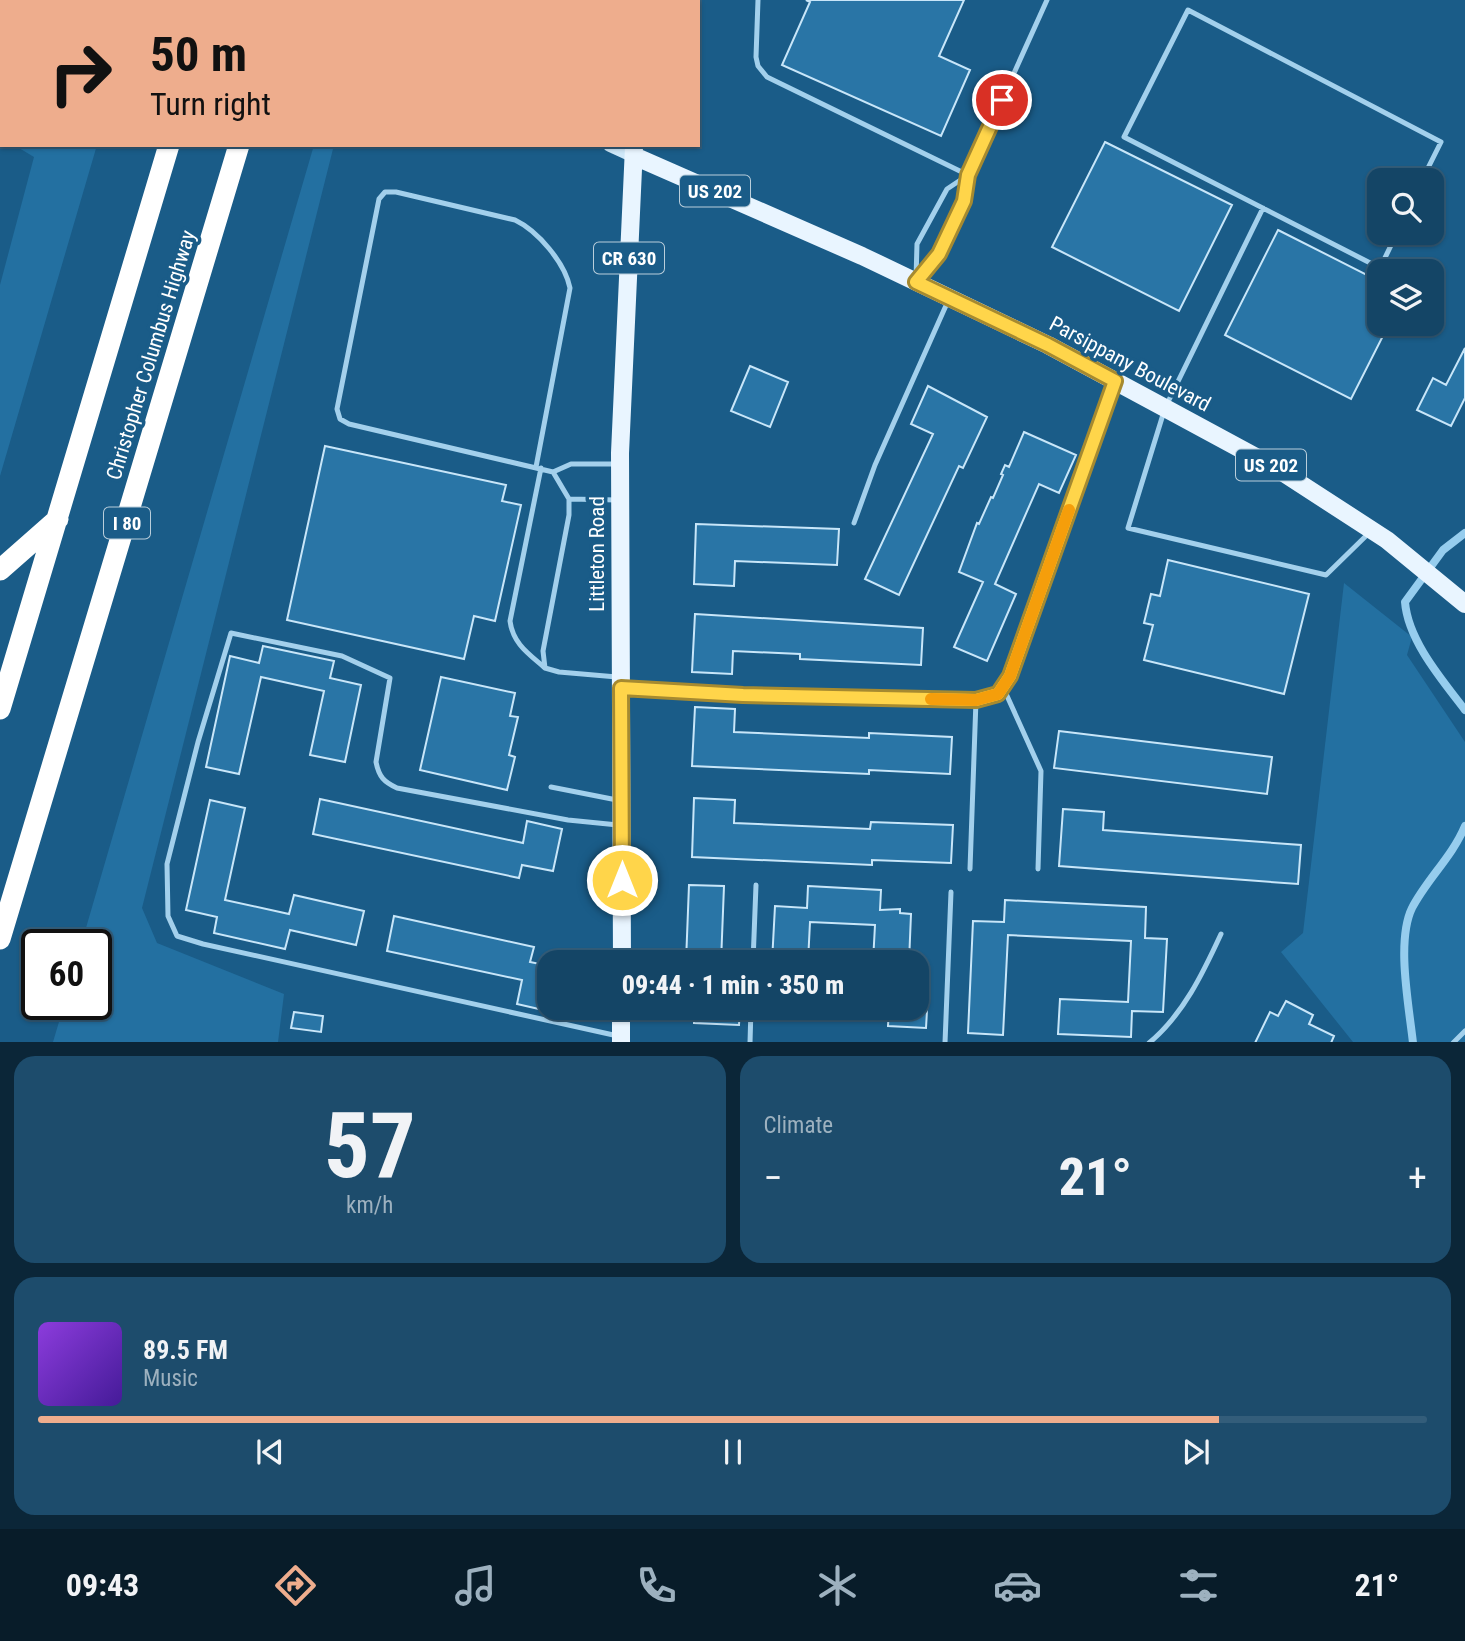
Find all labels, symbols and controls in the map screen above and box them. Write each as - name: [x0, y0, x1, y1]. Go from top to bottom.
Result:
- text: 50 m: [150, 26, 247, 83]
- icon: right: [35, 28, 126, 119]
- pin: [972, 70, 1032, 130]
- icon: arrive: [983, 81, 1021, 119]
- text: Turn right: [150, 85, 271, 123]
- map controls: [1367, 168, 1444, 336]
- button: search: [1367, 168, 1444, 245]
- road number: US 202: [680, 176, 750, 206]
- street label: Christopher Columbus Highway: [102, 227, 201, 483]
- road number: CR 630: [594, 242, 664, 274]
- button: layers: [1367, 259, 1444, 336]
- street label: Parsippany Boulevard: [1045, 311, 1215, 417]
- road number: US 202: [1236, 450, 1306, 480]
- street label: Littleton Road: [585, 496, 609, 612]
- road number: I 80: [104, 508, 150, 538]
- position arrow: [585, 843, 659, 917]
- speed limit sign: 60: [21, 929, 112, 1020]
- text: 09:44 · 1 min · 350 m: [622, 970, 844, 1000]
- text: 57: [324, 1093, 416, 1199]
- text: Climate: [764, 1112, 833, 1139]
- text: 21°: [1059, 1147, 1132, 1208]
- text: −: [764, 1156, 783, 1200]
- text: +: [1408, 1156, 1427, 1200]
- text: km/h: [346, 1192, 393, 1219]
- text: 89.5 FM: [143, 1335, 228, 1365]
- text: Music: [143, 1365, 198, 1392]
- icon: previous: [251, 1433, 289, 1471]
- icon: pause: [714, 1433, 752, 1471]
- icon: next: [1177, 1433, 1215, 1471]
- icon: directions: [271, 1561, 320, 1610]
- icon: music: [451, 1561, 500, 1610]
- icon: phone: [632, 1561, 681, 1610]
- icon: climate: [813, 1561, 862, 1610]
- icon: car: [993, 1561, 1042, 1610]
- icon: filters: [1174, 1561, 1223, 1610]
- text: 09:43: [66, 1566, 139, 1604]
- text: 21°: [1354, 1566, 1399, 1604]

